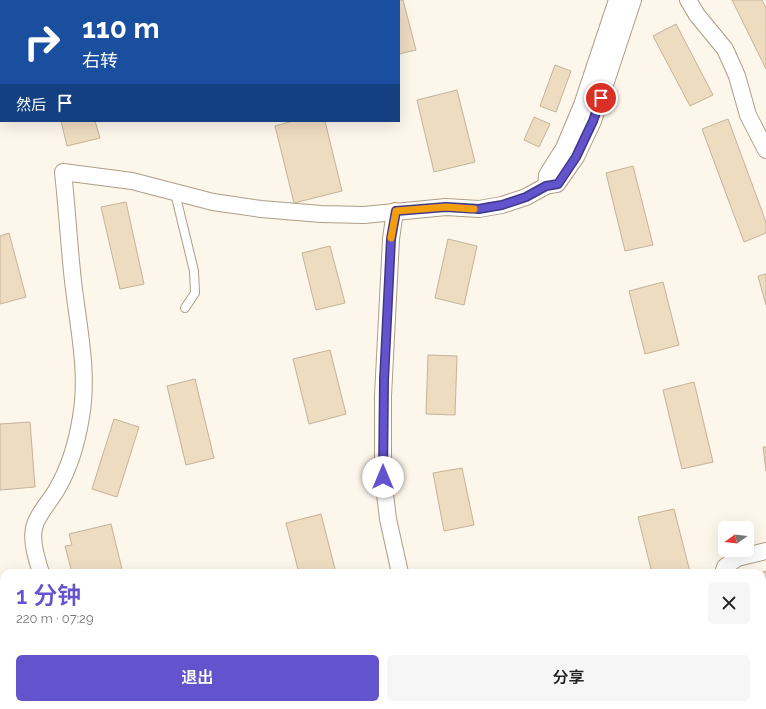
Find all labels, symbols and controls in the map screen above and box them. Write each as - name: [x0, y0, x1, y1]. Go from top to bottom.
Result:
- text: 110 m: [82, 12, 160, 45]
- icon: right: [16, 16, 68, 68]
- text: 右转: [82, 50, 118, 71]
- pin: [584, 81, 618, 115]
- icon: arrive: [590, 87, 612, 109]
- icon: arrive: [54, 92, 76, 114]
- text: 然后: [16, 96, 46, 114]
- position arrow: [362, 456, 404, 498]
- north arrow: [718, 521, 754, 557]
- map controls: [718, 521, 754, 557]
- text: 1 分钟: [16, 581, 81, 610]
- button: close: [708, 582, 750, 624]
- text: 220 m · 07:29: [16, 611, 94, 626]
- button: 退出: [16, 655, 379, 701]
- button: 分享: [387, 655, 750, 701]

